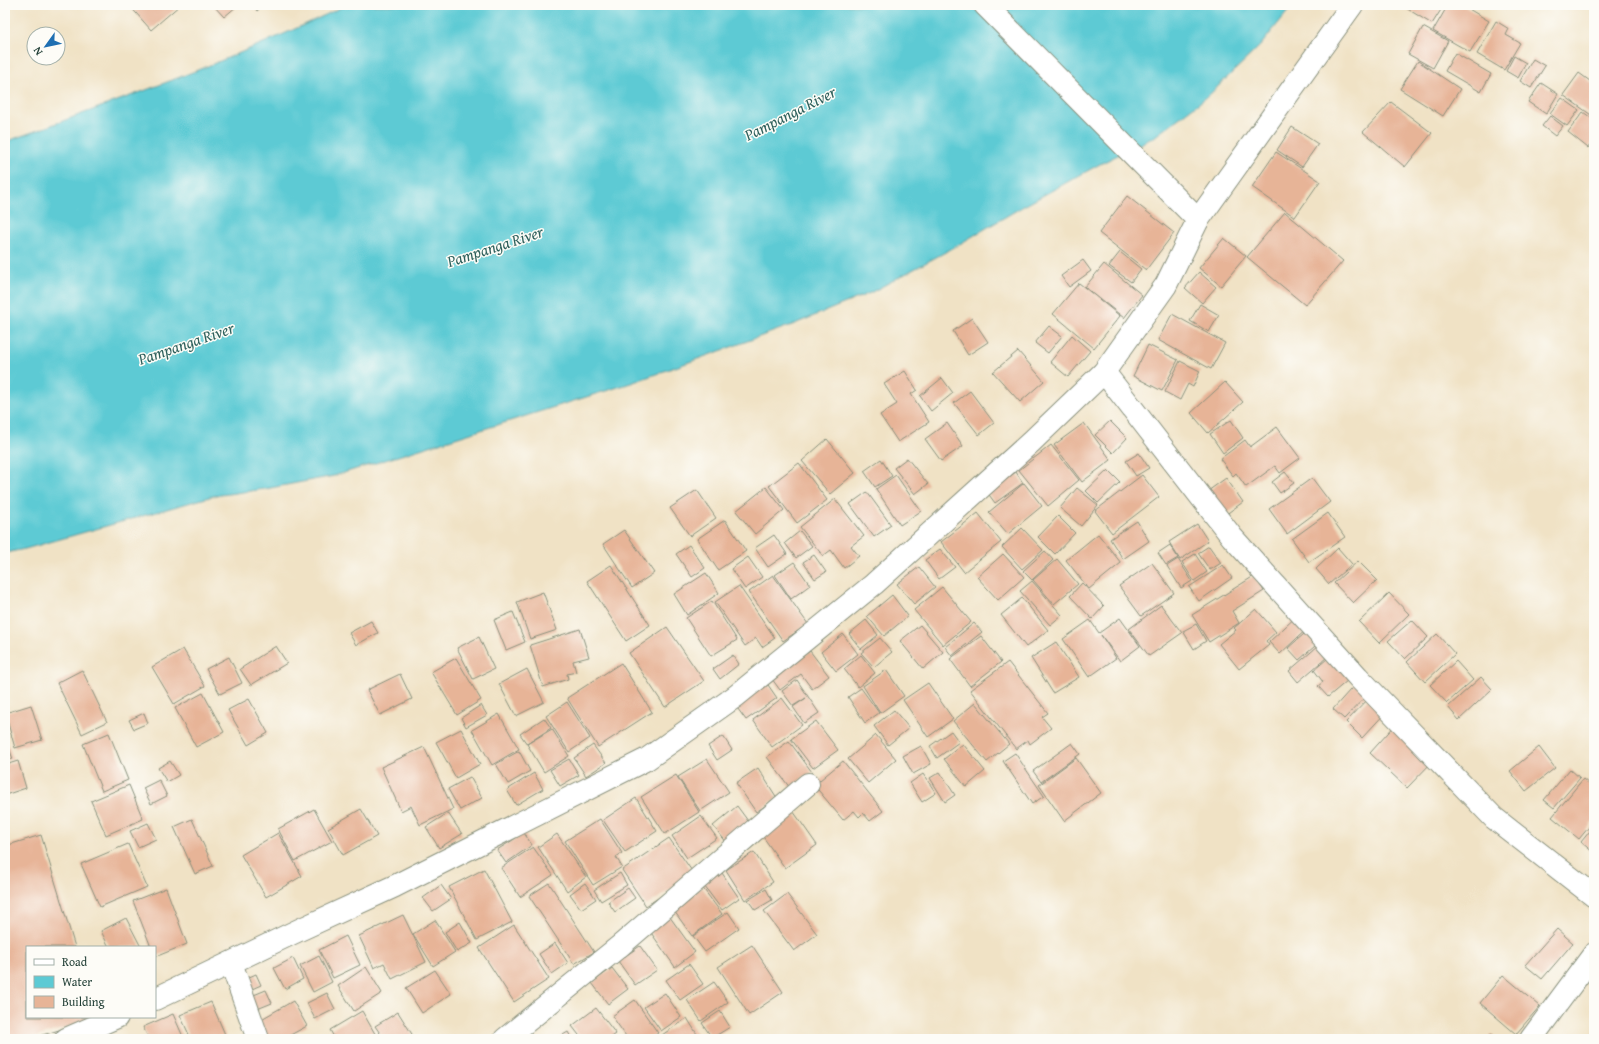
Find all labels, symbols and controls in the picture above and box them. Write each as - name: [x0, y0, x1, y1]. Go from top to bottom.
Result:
- north arrow: [26, 26, 66, 66]
- text: N: [29, 43, 46, 59]
- water label: Pampanga River: [739, 79, 841, 147]
- water label: Pampanga River: [443, 219, 547, 273]
- water label: Pampanga River: [134, 315, 238, 371]
- legend: [26, 946, 156, 1018]
- text: Road: [62, 953, 88, 970]
- text: Water: [62, 973, 92, 990]
- text: Building: [62, 993, 105, 1010]

